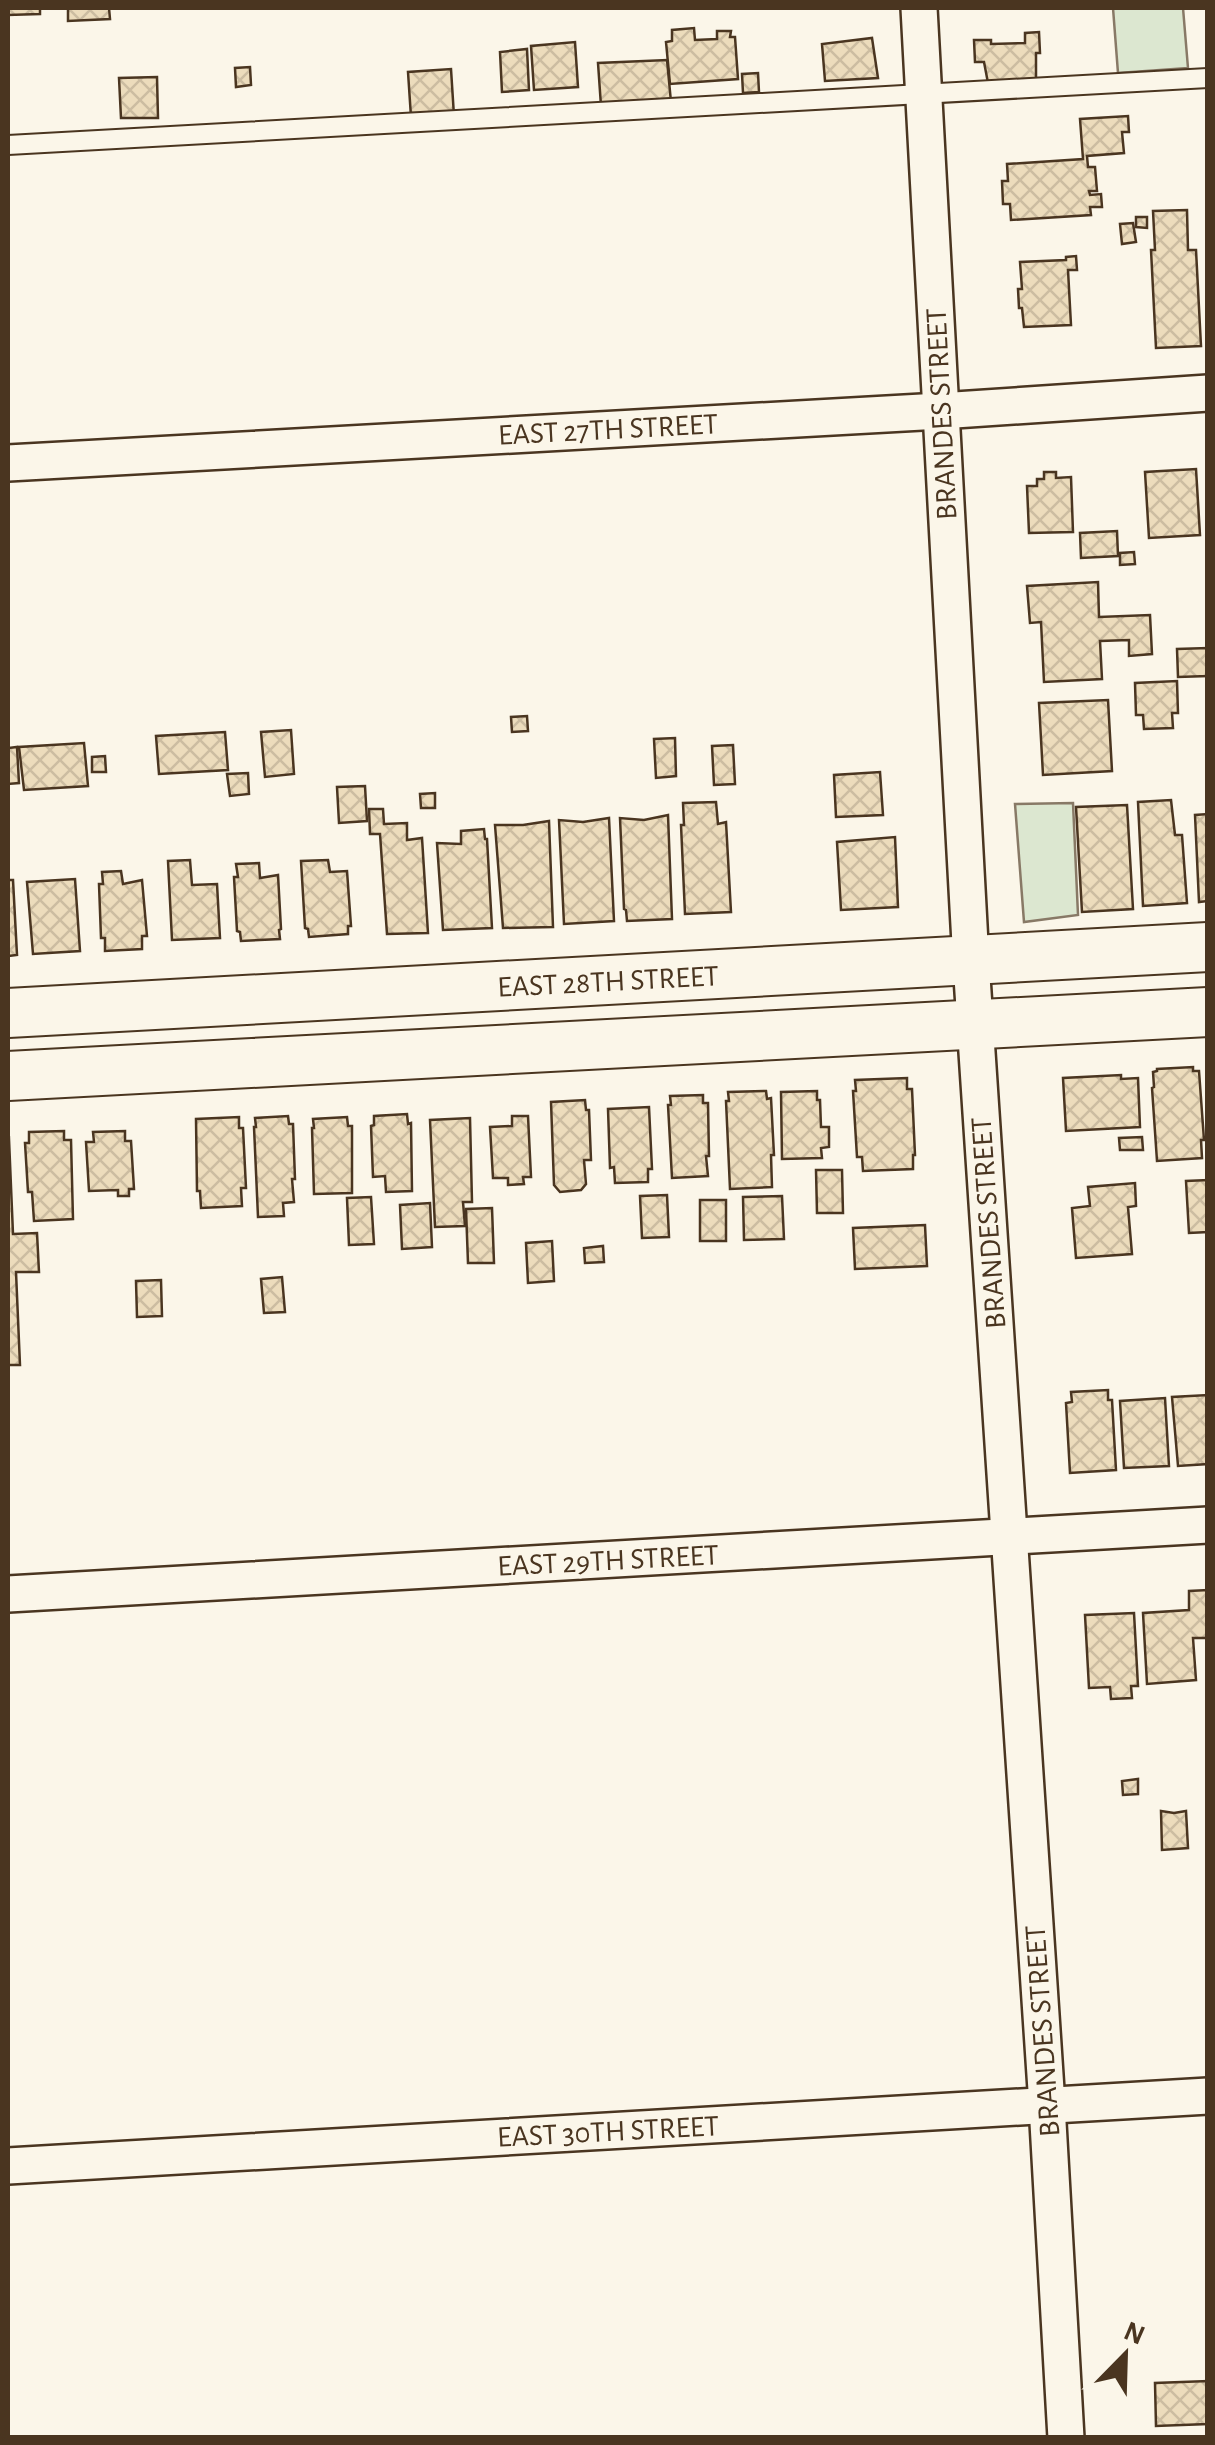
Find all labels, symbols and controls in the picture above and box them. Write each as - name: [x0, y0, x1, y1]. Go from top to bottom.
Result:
- street label: BRANDES STREET: [921, 307, 963, 521]
- street label: EAST 27TH STREET: [497, 409, 719, 451]
- street label: EAST 28TH STREET: [497, 961, 720, 1003]
- street label: BRANDES STREET: [967, 1116, 1011, 1330]
- street label: EAST 29TH STREET: [497, 1540, 720, 1582]
- street label: BRANDES STREET: [1021, 1924, 1065, 2138]
- street label: EAST 30TH STREET: [496, 2111, 720, 2153]
- north arrow: [1075, 2305, 1175, 2405]
- text: N: [1120, 2317, 1148, 2351]

